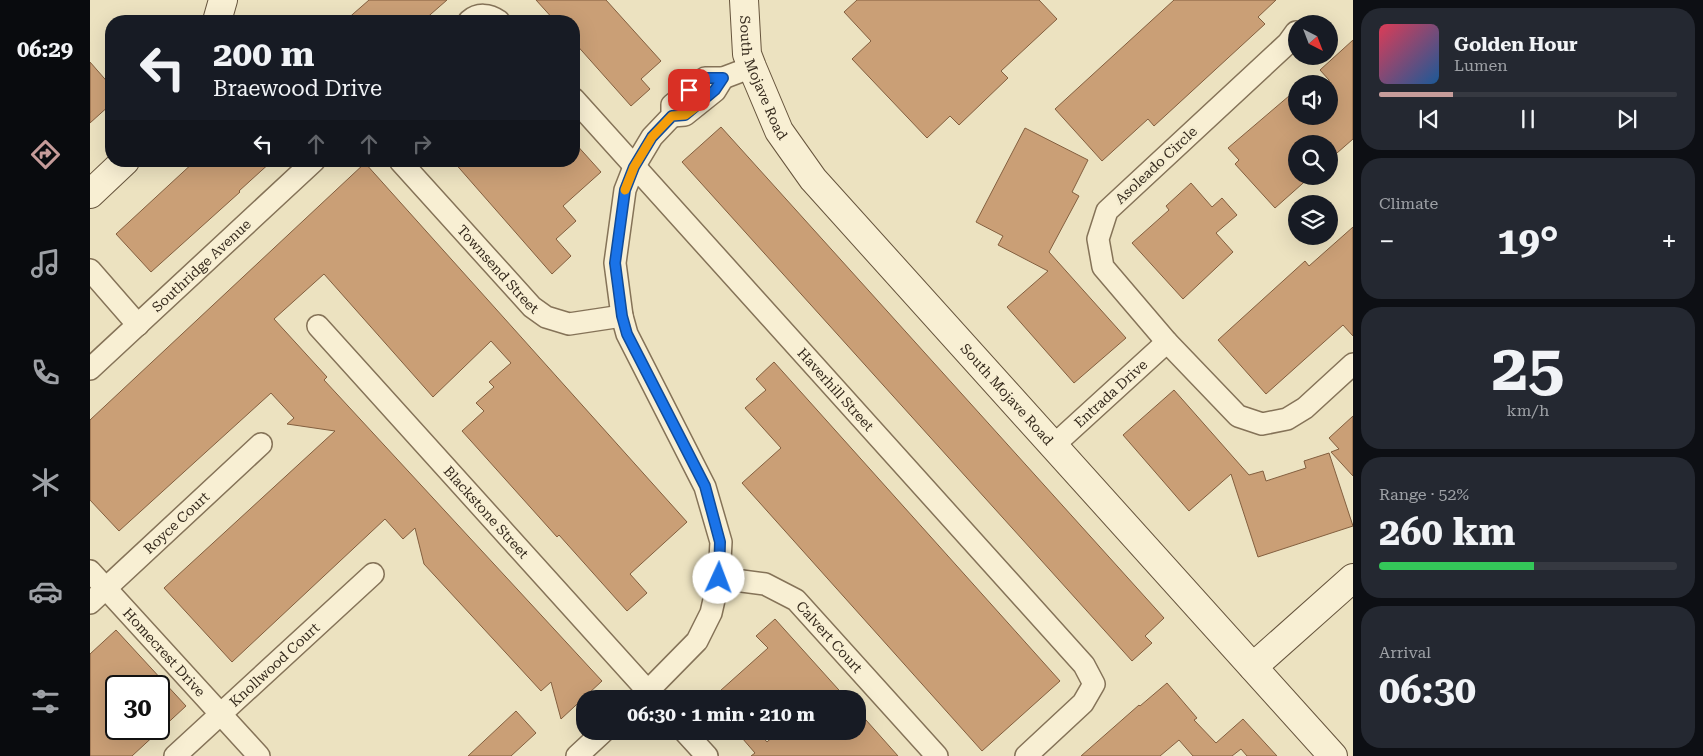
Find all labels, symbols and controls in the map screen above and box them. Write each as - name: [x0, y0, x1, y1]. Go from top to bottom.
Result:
- street label: South Mojave Road: [737, 15, 791, 143]
- north arrow: [1288, 15, 1338, 65]
- map controls: [1288, 15, 1338, 245]
- text: Golden Hour: [1454, 33, 1578, 56]
- text: 200 m: [213, 34, 314, 75]
- icon: left: [130, 35, 195, 100]
- text: 06:29: [17, 37, 73, 62]
- text: Lumen: [1454, 56, 1508, 75]
- pin: [668, 69, 710, 111]
- button: sound: [1288, 75, 1338, 125]
- text: Braewood Drive: [213, 76, 382, 101]
- icon: arrive: [675, 76, 703, 104]
- icon: previous: [1415, 105, 1443, 133]
- icon: pause: [1514, 105, 1542, 133]
- icon: next: [1613, 105, 1641, 133]
- street label: Asoleado Circle: [1112, 123, 1200, 207]
- icon: left: [249, 130, 277, 158]
- icon: ahead: [302, 130, 330, 158]
- icon: ahead: [355, 130, 383, 158]
- icon: right: [408, 130, 436, 158]
- button: search: [1288, 135, 1338, 185]
- icon: directions: [28, 137, 63, 172]
- text: Climate: [1379, 194, 1438, 213]
- button: layers: [1288, 195, 1338, 245]
- street label: Southridge Avenue: [149, 216, 254, 315]
- text: 19°: [1497, 219, 1559, 263]
- street label: Townsend Street: [454, 222, 541, 317]
- text: −: [1379, 225, 1395, 258]
- text: +: [1661, 225, 1677, 258]
- icon: music: [28, 246, 63, 281]
- text: 25: [1492, 330, 1564, 406]
- street label: South Mojave Road: [957, 340, 1057, 448]
- street label: Haverhill Street: [794, 345, 877, 434]
- icon: phone: [28, 355, 63, 390]
- street label: Entrada Drive: [1071, 356, 1151, 431]
- text: km/h: [1507, 401, 1549, 420]
- street label: Blackstone Street: [441, 463, 532, 562]
- icon: climate: [28, 465, 63, 500]
- text: Range · 52%: [1379, 485, 1469, 504]
- street label: Royce Court: [140, 488, 212, 557]
- text: 260 km: [1379, 510, 1515, 554]
- position arrow: [692, 551, 744, 603]
- icon: car: [28, 574, 63, 609]
- street label: Calvert Court: [793, 598, 866, 676]
- street label: Homecrest Drive: [120, 605, 209, 700]
- street label: Knollwood Court: [226, 619, 323, 710]
- text: Arrival: [1379, 643, 1431, 662]
- text: 06:30: [1379, 668, 1476, 712]
- speed limit sign: 30: [105, 675, 170, 740]
- icon: filters: [28, 684, 63, 719]
- text: 06:30 · 1 min · 210 m: [627, 703, 815, 726]

